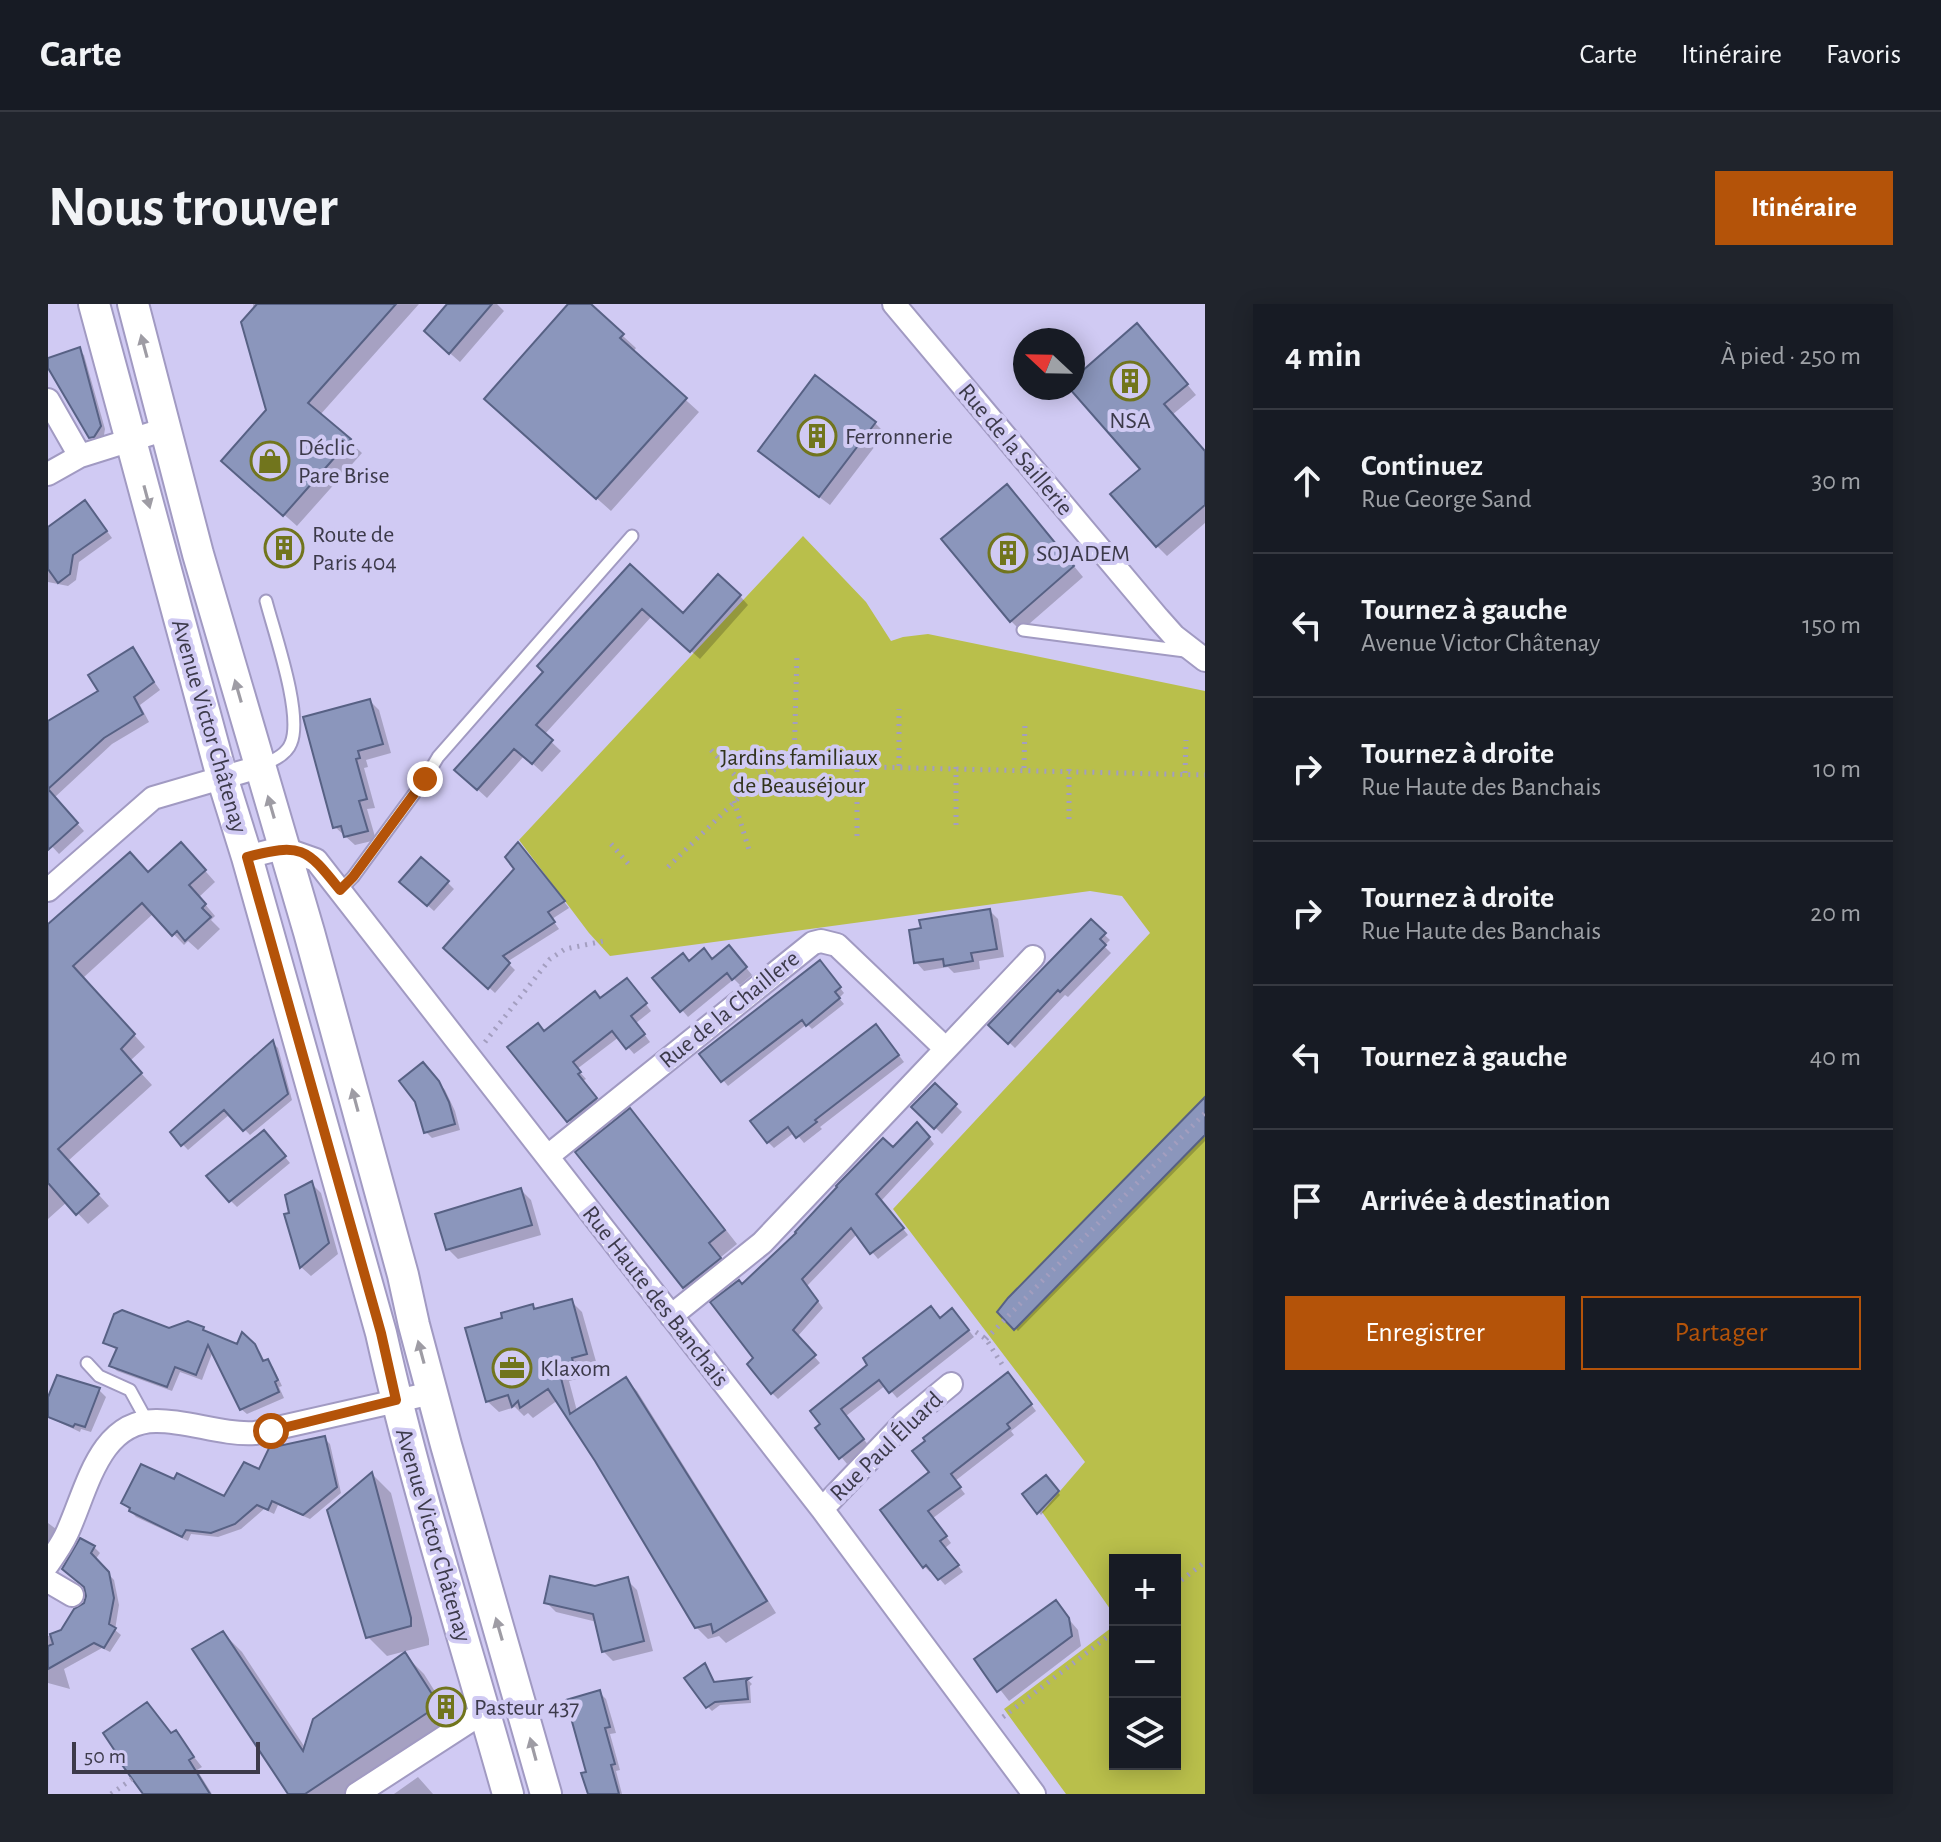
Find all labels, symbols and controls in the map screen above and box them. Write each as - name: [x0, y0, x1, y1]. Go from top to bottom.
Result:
- text: Carte: [40, 36, 122, 74]
- text: Carte: [1580, 41, 1637, 69]
- text: Itinéraire: [1681, 41, 1782, 69]
- text: Favoris: [1826, 41, 1901, 69]
- button: Itinéraire: [1715, 171, 1893, 245]
- text: Nous trouver: [48, 180, 338, 236]
- north arrow: [1013, 328, 1085, 400]
- one-way arrow: [138, 334, 150, 359]
- text: 4 min: [1285, 339, 1362, 373]
- text: À pied · 250 m: [1721, 343, 1861, 369]
- building icon: NSA: [1109, 360, 1151, 402]
- street label: Rue de la Saillerie: [953, 379, 1077, 520]
- place label: NSA: [1109, 409, 1151, 433]
- building icon: Ferronnerie: [796, 415, 838, 457]
- place label: Ferronnerie: [845, 425, 953, 449]
- place label: Déclic Pare Brise: [298, 436, 390, 488]
- shop icon: Déclic Pare Brise: [249, 440, 291, 482]
- text: Continuez: [1361, 451, 1483, 481]
- icon: ahead: [1285, 459, 1329, 503]
- text: 30 m: [1811, 468, 1861, 494]
- one-way arrow: [142, 484, 154, 509]
- text: Rue George Sand: [1361, 486, 1532, 512]
- place label: Route de Paris 404: [312, 523, 397, 575]
- building icon: Route de Paris 404: [263, 527, 305, 569]
- building icon: SOJADEM: [987, 532, 1029, 574]
- place label: SOJADEM: [1036, 542, 1130, 566]
- text: Tournez à gauche: [1361, 595, 1568, 625]
- icon: left: [1285, 603, 1329, 647]
- text: 150 m: [1802, 612, 1861, 638]
- street label: Avenue Victor Châtenay: [167, 617, 251, 836]
- text: Avenue Victor Châtenay: [1361, 630, 1600, 656]
- one-way arrow: [231, 679, 244, 703]
- text: Tournez à droite: [1361, 739, 1554, 769]
- park label: Jardins familiaux de Beauséjour: [720, 746, 878, 798]
- icon: right: [1285, 747, 1329, 791]
- text: 10 m: [1813, 756, 1861, 782]
- route end: [407, 761, 443, 797]
- text: Rue Haute des Banchais: [1361, 774, 1601, 800]
- one-way arrow: [264, 795, 277, 819]
- text: Tournez à droite: [1361, 883, 1554, 913]
- icon: right: [1285, 891, 1329, 935]
- text: 20 m: [1810, 900, 1861, 926]
- text: Rue Haute des Banchais: [1361, 918, 1601, 944]
- street label: Rue de la Chaillere: [655, 946, 804, 1073]
- icon: left: [1285, 1035, 1329, 1079]
- text: Tournez à gauche: [1361, 1042, 1568, 1072]
- text: 40 m: [1810, 1044, 1861, 1070]
- one-way arrow: [348, 1088, 361, 1112]
- icon: arrive: [1285, 1179, 1329, 1223]
- text: Arrivée à destination: [1361, 1186, 1611, 1216]
- street label: Rue Haute des Banchais: [578, 1202, 733, 1391]
- button: Enregistrer: [1285, 1296, 1565, 1370]
- button: Partager: [1581, 1296, 1861, 1370]
- one-way arrow: [414, 1339, 427, 1363]
- office icon: Klaxom: [491, 1347, 533, 1389]
- place label: Klaxom: [540, 1357, 611, 1381]
- street label: Rue Paul Éluard: [825, 1386, 947, 1506]
- route start: [253, 1413, 289, 1449]
- street label: Avenue Victor Châtenay: [391, 1426, 475, 1645]
- map controls: [1109, 1554, 1181, 1770]
- button: +: [1109, 1554, 1181, 1626]
- one-way arrow: [493, 1616, 505, 1641]
- button: −: [1109, 1626, 1181, 1698]
- building icon: Pasteur 437: [425, 1686, 467, 1728]
- place label: Pasteur 437: [474, 1696, 579, 1720]
- button: layers: [1109, 1698, 1181, 1770]
- one-way arrow: [527, 1736, 539, 1761]
- scale bar: [72, 1738, 260, 1774]
- text: 50 m: [84, 1745, 126, 1767]

